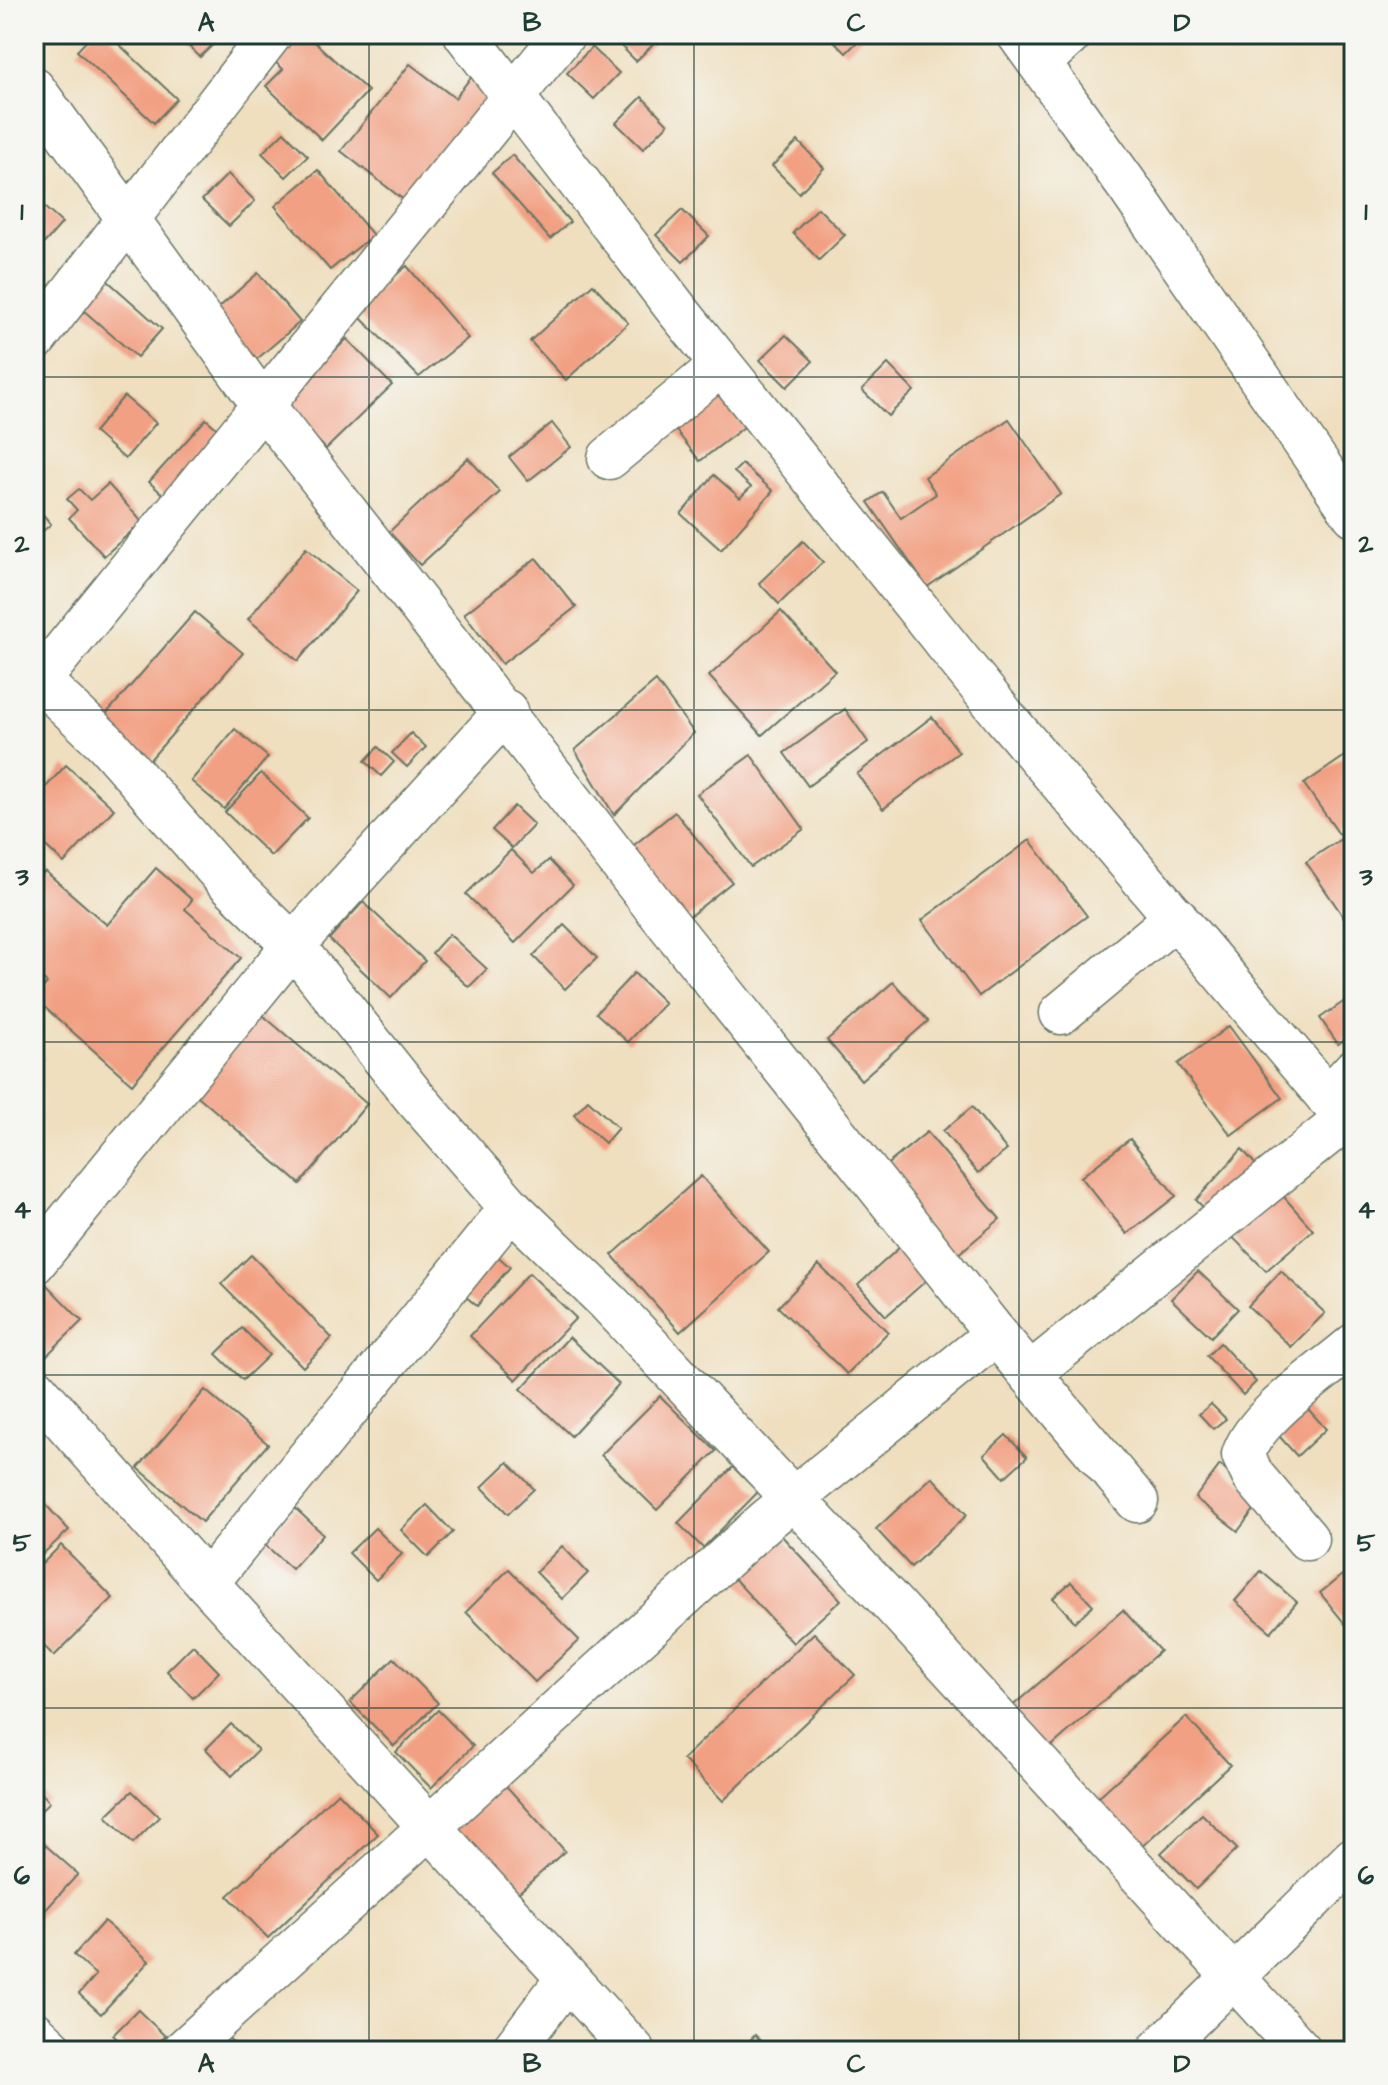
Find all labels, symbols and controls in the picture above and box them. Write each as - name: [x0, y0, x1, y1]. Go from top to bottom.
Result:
- text: A: [198, 5, 215, 41]
- text: B: [523, 5, 542, 41]
- text: C: [847, 5, 866, 41]
- text: D: [1174, 5, 1191, 41]
- text: 1: [20, 194, 24, 230]
- text: 1: [1364, 194, 1368, 230]
- text: 2: [14, 526, 30, 562]
- text: 2: [1358, 526, 1374, 562]
- text: 3: [14, 859, 29, 895]
- text: 3: [1358, 859, 1373, 895]
- text: 4: [13, 1192, 31, 1228]
- text: 4: [1357, 1192, 1375, 1228]
- text: 5: [13, 1525, 32, 1561]
- text: 5: [1357, 1525, 1376, 1561]
- text: 6: [14, 1858, 31, 1894]
- text: 6: [1358, 1858, 1375, 1894]
- text: A: [198, 2046, 215, 2082]
- text: B: [523, 2046, 542, 2082]
- text: C: [847, 2046, 866, 2082]
- text: D: [1174, 2046, 1191, 2082]

